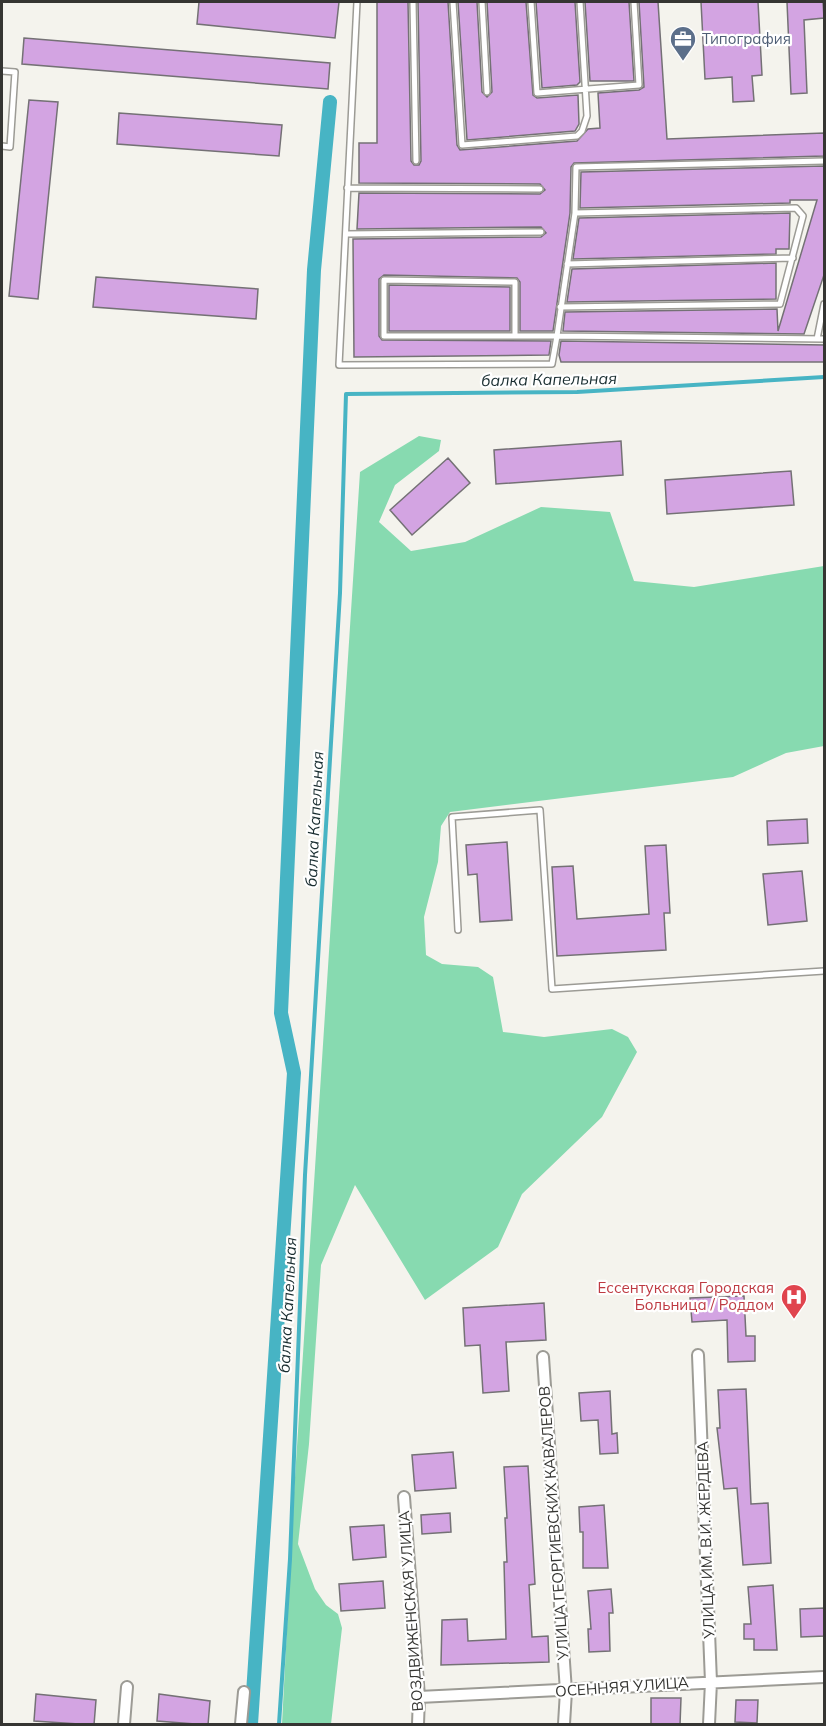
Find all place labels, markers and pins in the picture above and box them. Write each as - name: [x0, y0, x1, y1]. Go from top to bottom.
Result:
- office icon: Типография: [668, 24, 698, 62]
- place label: Типография: [702, 29, 791, 48]
- place label: Ессентукская Городская Больница / Роддом: [597, 1278, 774, 1314]
- hospital icon: Ессентукская Городская Больница / Роддом: [779, 1282, 809, 1320]

